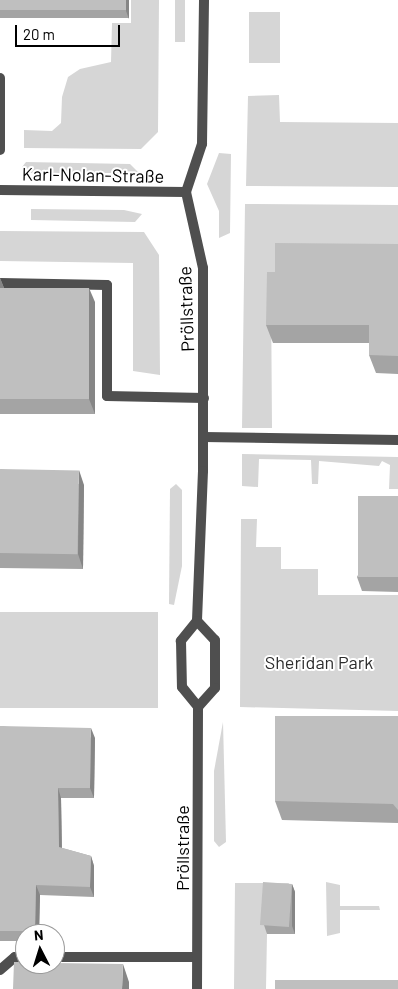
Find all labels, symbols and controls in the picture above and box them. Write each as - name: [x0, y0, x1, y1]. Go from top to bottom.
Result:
- scale bar: [18, 15, 122, 47]
- text: 20 m: [23, 25, 55, 43]
- street label: Karl-Nolan-Straße: [22, 163, 164, 187]
- street label: Pröllstraße: [174, 266, 198, 352]
- park label: Sheridan Park: [265, 651, 373, 673]
- street label: Pröllstraße: [171, 805, 193, 891]
- north arrow: [15, 924, 65, 974]
- text: N: [33, 926, 44, 943]

